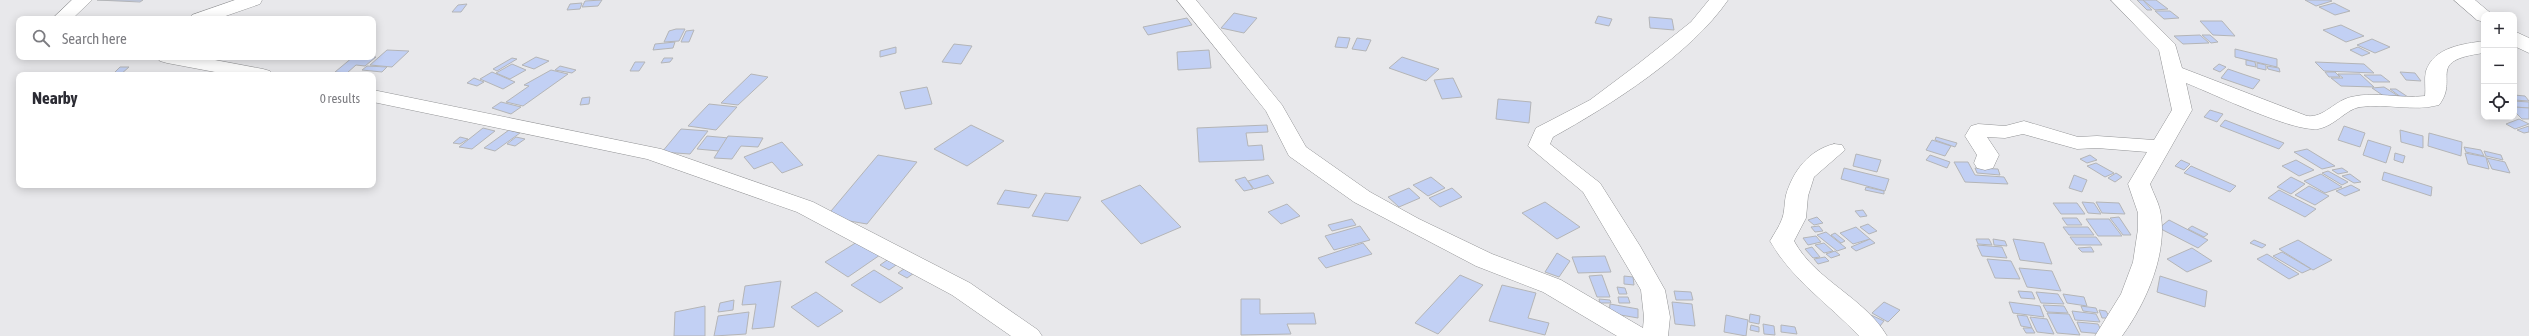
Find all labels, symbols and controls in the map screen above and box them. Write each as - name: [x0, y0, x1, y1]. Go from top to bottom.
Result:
- map controls: [2481, 12, 2517, 120]
- button: +: [2481, 12, 2517, 48]
- search box: [16, 16, 376, 60]
- icon: search: [30, 27, 52, 49]
- text: Search here: [62, 30, 127, 47]
- button: −: [2481, 48, 2517, 84]
- button: locate: [2481, 84, 2517, 120]
- text: Nearby: [32, 88, 78, 108]
- text: 0 results: [320, 91, 360, 106]

